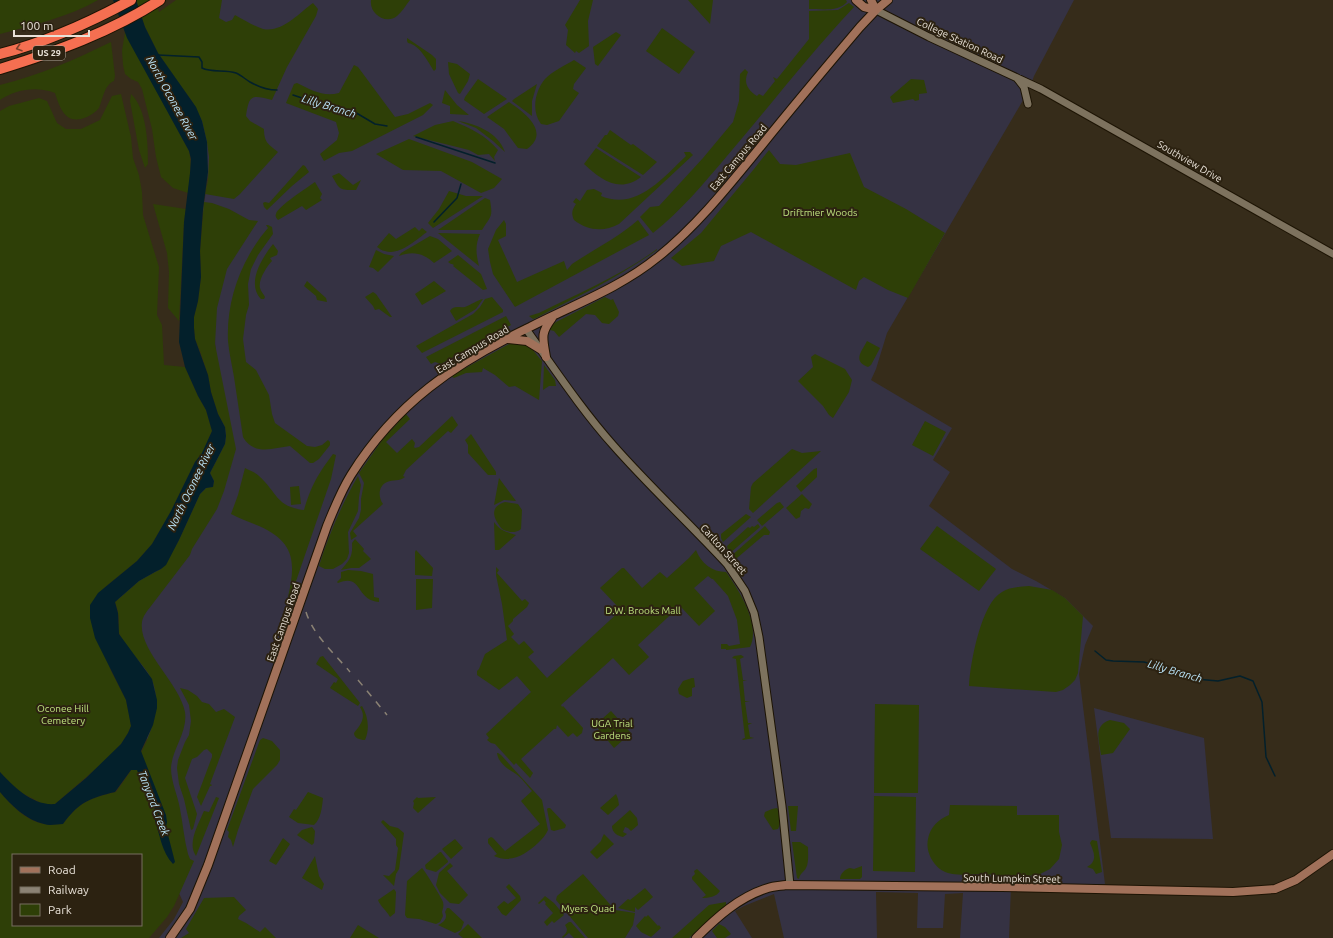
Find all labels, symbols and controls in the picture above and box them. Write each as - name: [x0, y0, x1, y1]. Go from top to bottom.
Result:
- scale bar: [14, 12, 89, 38]
- street label: College Station Road: [915, 16, 1005, 65]
- text: 100 m: [20, 19, 53, 32]
- one-way arrow: [16, 43, 23, 52]
- road number: US 29: [33, 46, 65, 60]
- water label: North Oconee River: [144, 54, 200, 143]
- water label: Lilly Branch: [300, 92, 358, 120]
- street label: East Campus Road: [708, 122, 769, 192]
- street label: Southview Drive: [1155, 138, 1224, 184]
- park label: Driftmier Woods: [783, 207, 857, 218]
- street label: East Campus Road: [434, 323, 511, 375]
- water label: North Oconee River: [165, 441, 217, 532]
- street label: Carlton Street: [698, 522, 749, 577]
- street label: East Campus Road: [265, 581, 302, 663]
- park label: D.W. Brooks Mall: [605, 605, 681, 616]
- water label: Lilly Branch: [1146, 657, 1204, 685]
- park label: Oconee Hill Cemetery: [37, 703, 89, 726]
- park label: UGA Trial Gardens: [591, 718, 633, 741]
- water label: Tanyard Creek: [136, 769, 172, 838]
- legend: [12, 854, 142, 926]
- text: Road: [48, 863, 76, 876]
- street label: South Lumpkin Street: [963, 872, 1061, 885]
- text: Railway: [48, 883, 89, 896]
- text: Park: [48, 903, 72, 916]
- park label: Myers Quad: [561, 903, 615, 914]

